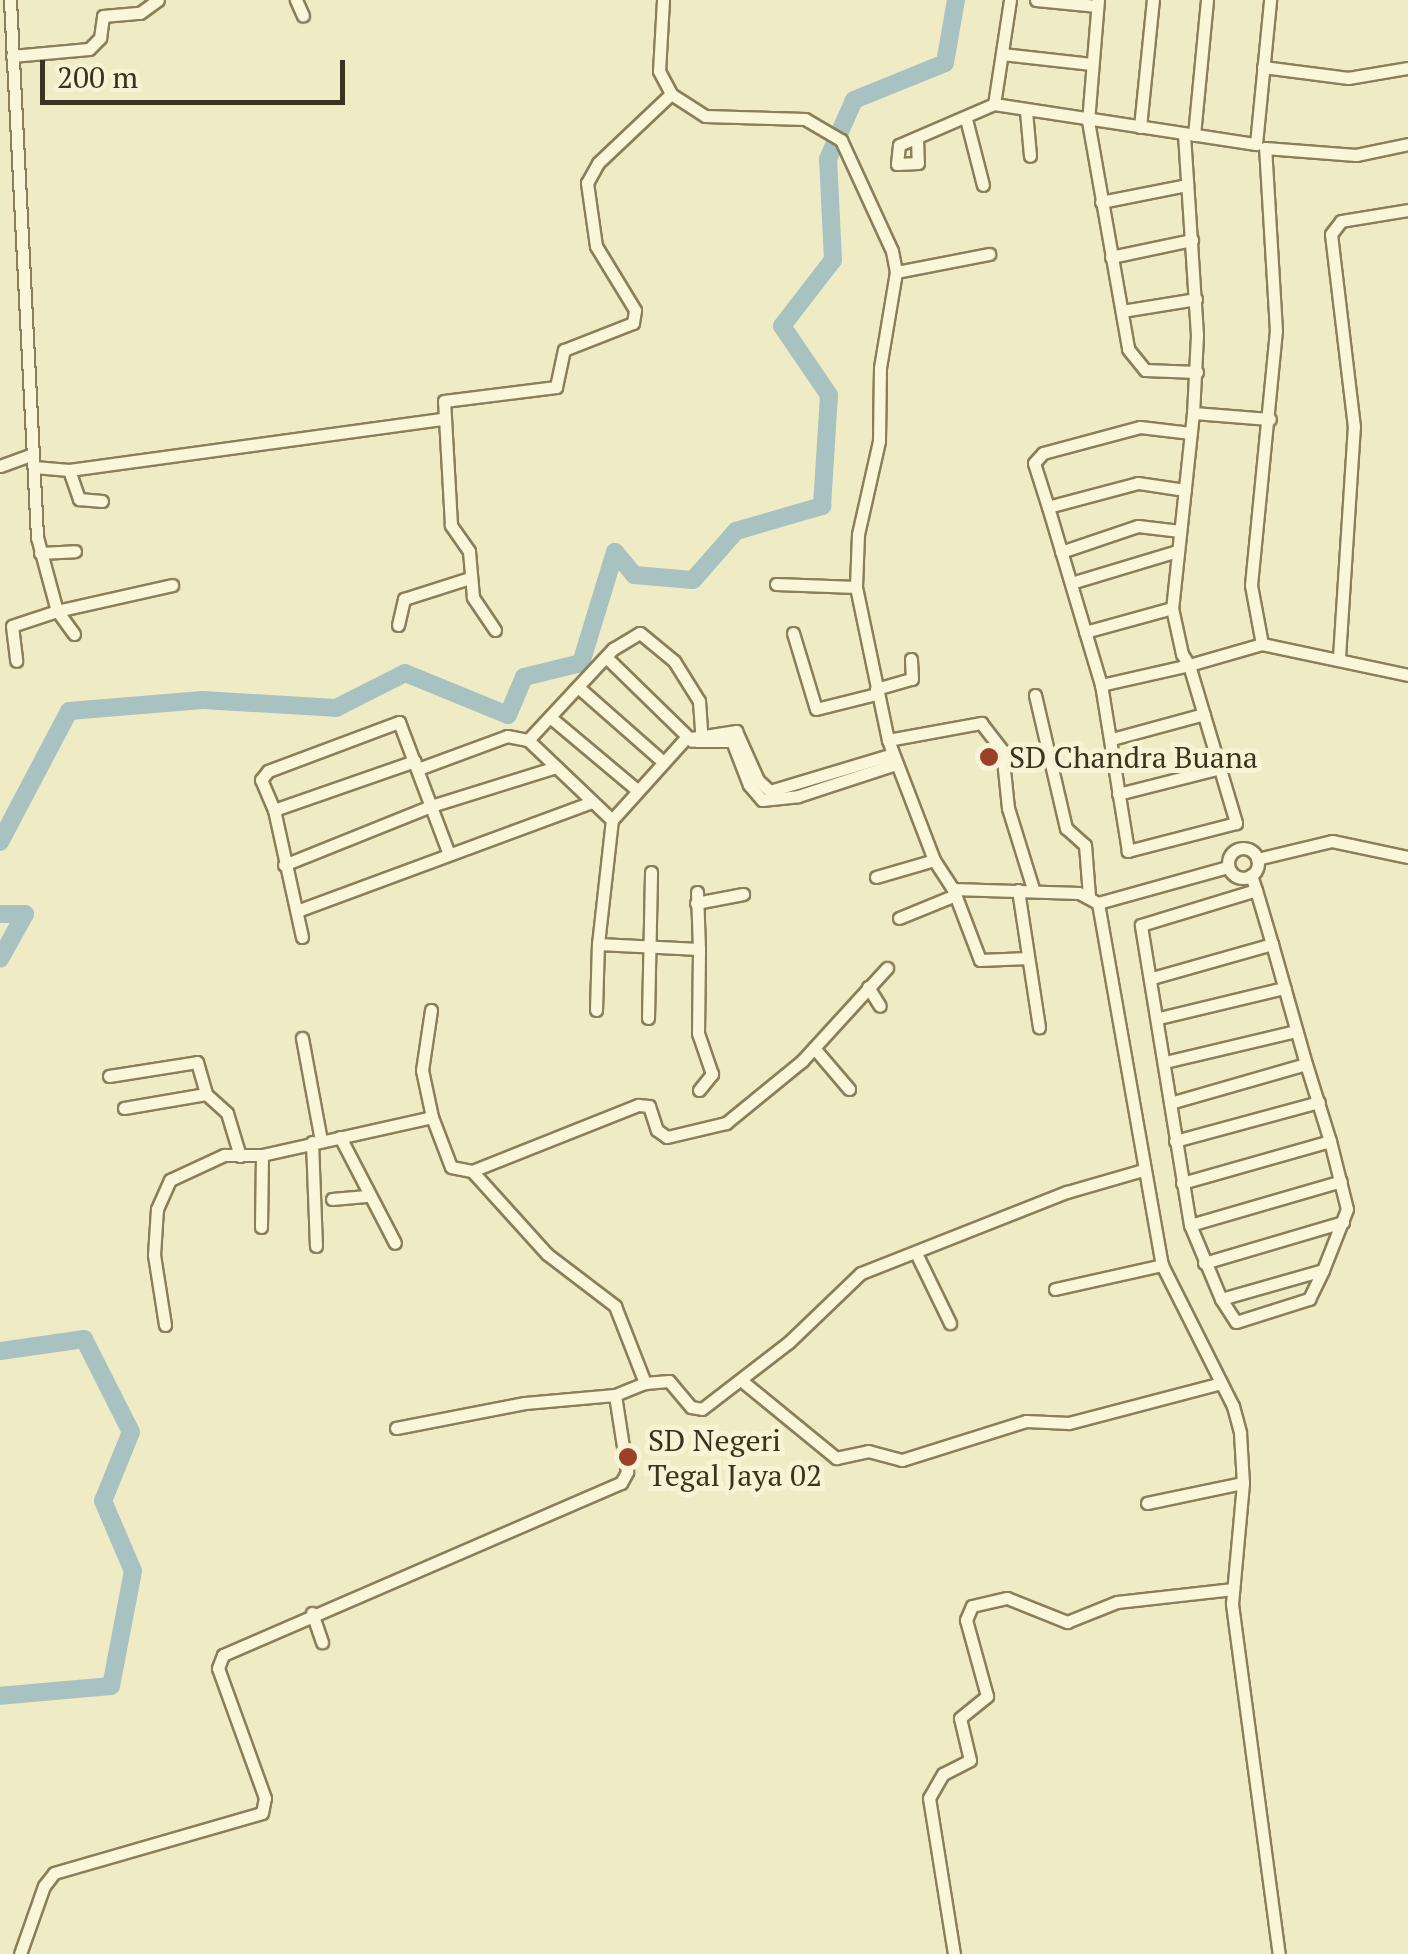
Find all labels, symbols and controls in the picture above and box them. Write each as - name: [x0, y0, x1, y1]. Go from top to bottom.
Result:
- scale bar: [45, 40, 350, 102]
- text: 200 m: [57, 57, 138, 97]
- place label: SD Chandra Buana: [1009, 739, 1258, 775]
- marker: SD Chandra Buana: [978, 746, 1000, 768]
- place label: SD Negeri Tegal Jaya 02: [648, 1422, 822, 1492]
- marker: SD Negeri Tegal Jaya 02: [617, 1446, 639, 1468]

